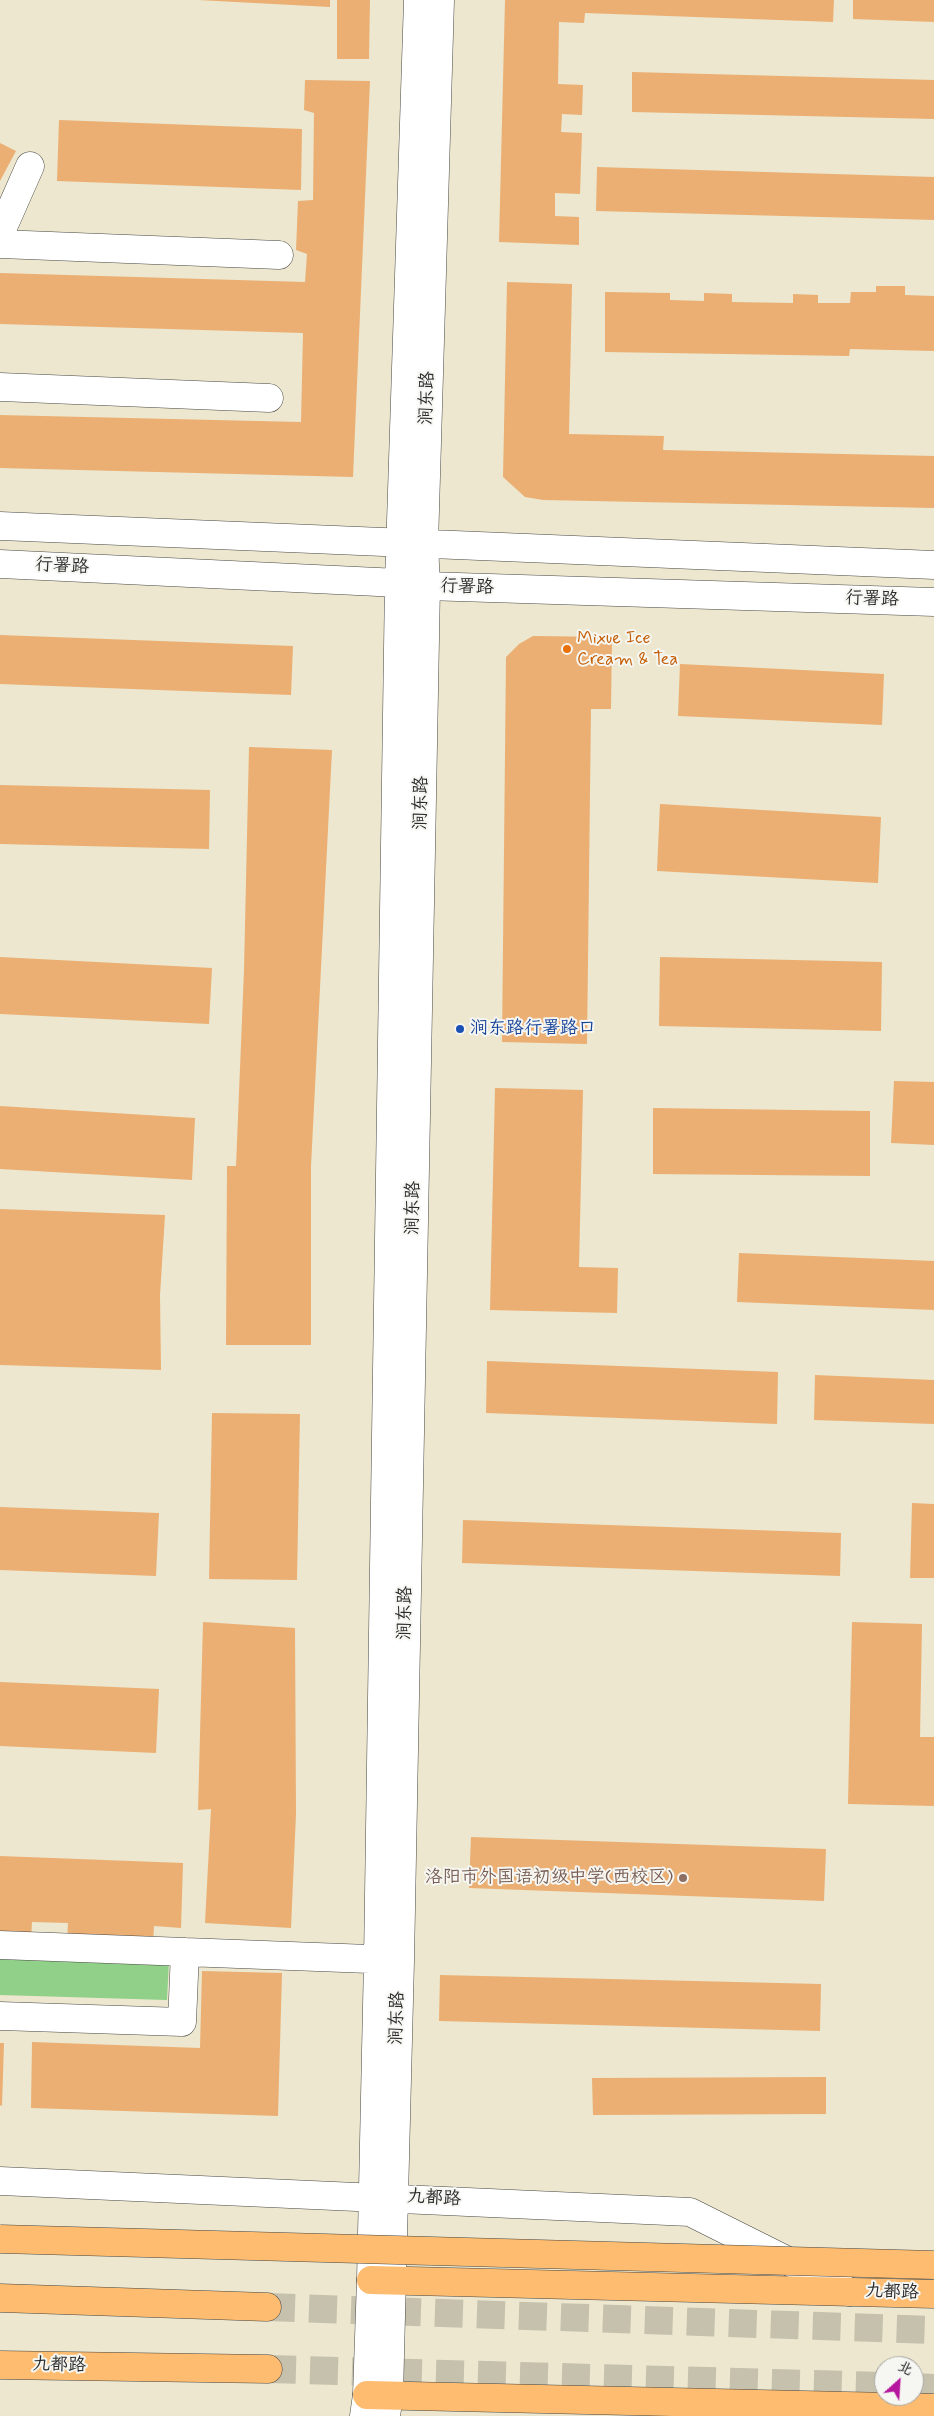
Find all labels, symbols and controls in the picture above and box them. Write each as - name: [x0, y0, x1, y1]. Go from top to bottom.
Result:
- street label: 涧东路: [416, 371, 440, 425]
- street label: 行署路: [34, 555, 90, 579]
- street label: 行署路: [440, 576, 494, 600]
- street label: 行署路: [845, 588, 899, 612]
- place label: Mixue Ice Cream & Tea: [577, 628, 678, 670]
- marker: Mixue Ice Cream & Tea: [561, 643, 573, 655]
- street label: 涧东路: [411, 776, 433, 830]
- place label: 涧东路行署路口: [470, 1018, 596, 1040]
- marker: 涧东路行署路口: [454, 1023, 466, 1035]
- street label: 涧东路: [403, 1181, 425, 1235]
- street label: 涧东路: [395, 1586, 417, 1640]
- place label: 洛阳市外国语初级中学(西校区): [425, 1867, 673, 1889]
- marker: 洛阳市外国语初级中学(西校区): [677, 1872, 689, 1884]
- street label: 涧东路: [386, 1991, 410, 2045]
- street label: 九都路: [406, 2187, 462, 2211]
- street label: 九都路: [865, 2281, 919, 2305]
- street label: 九都路: [32, 2355, 86, 2377]
- north arrow: [874, 2356, 924, 2406]
- text: 北: [895, 2357, 915, 2380]

